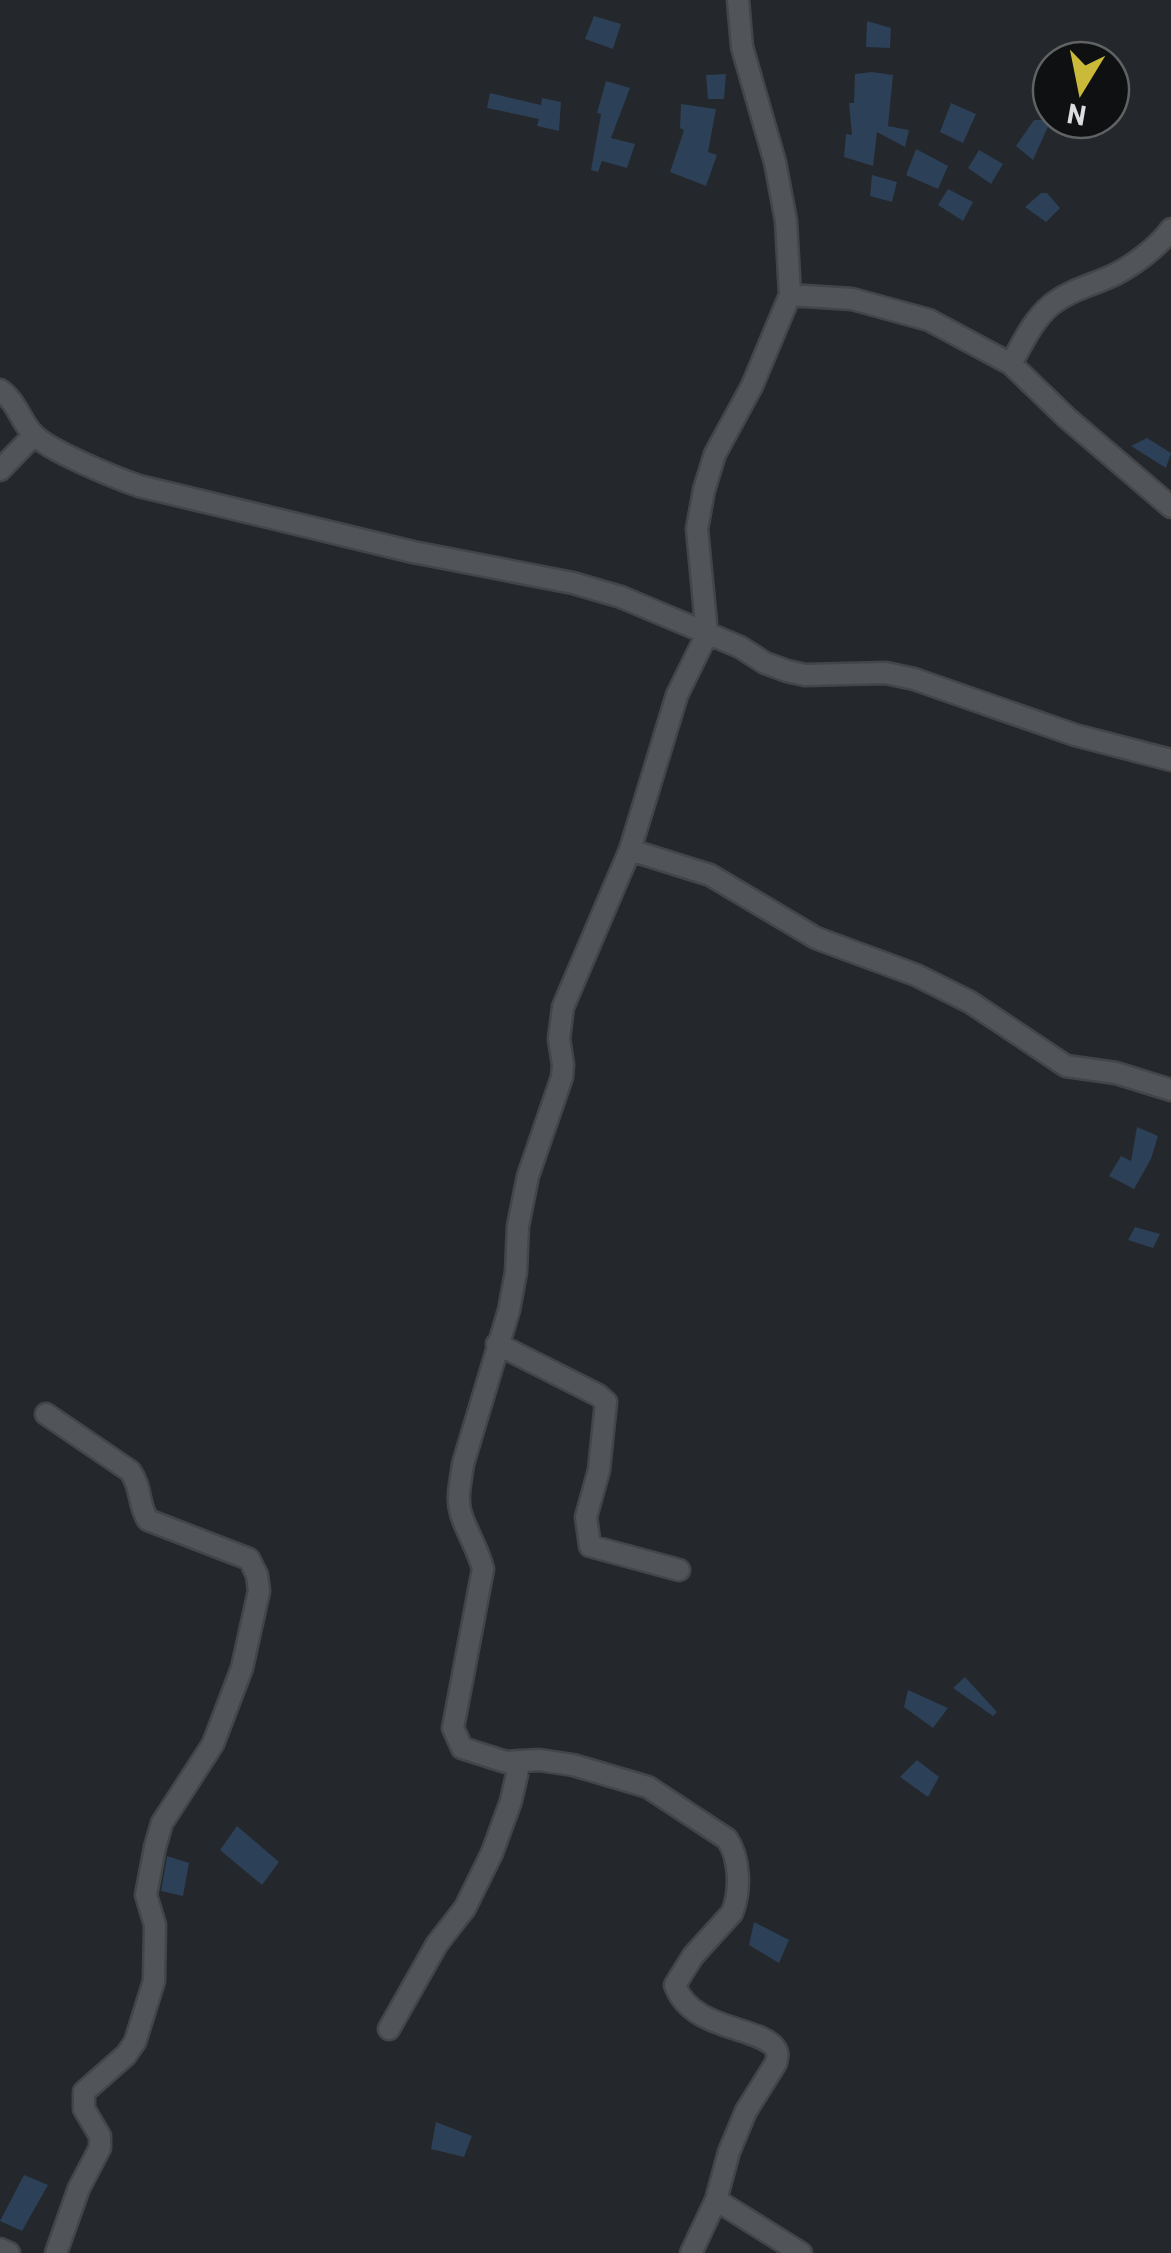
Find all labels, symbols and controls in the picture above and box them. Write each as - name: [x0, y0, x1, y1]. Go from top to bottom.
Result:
- north arrow: [1031, 40, 1131, 140]
- text: N: [1064, 97, 1089, 134]

